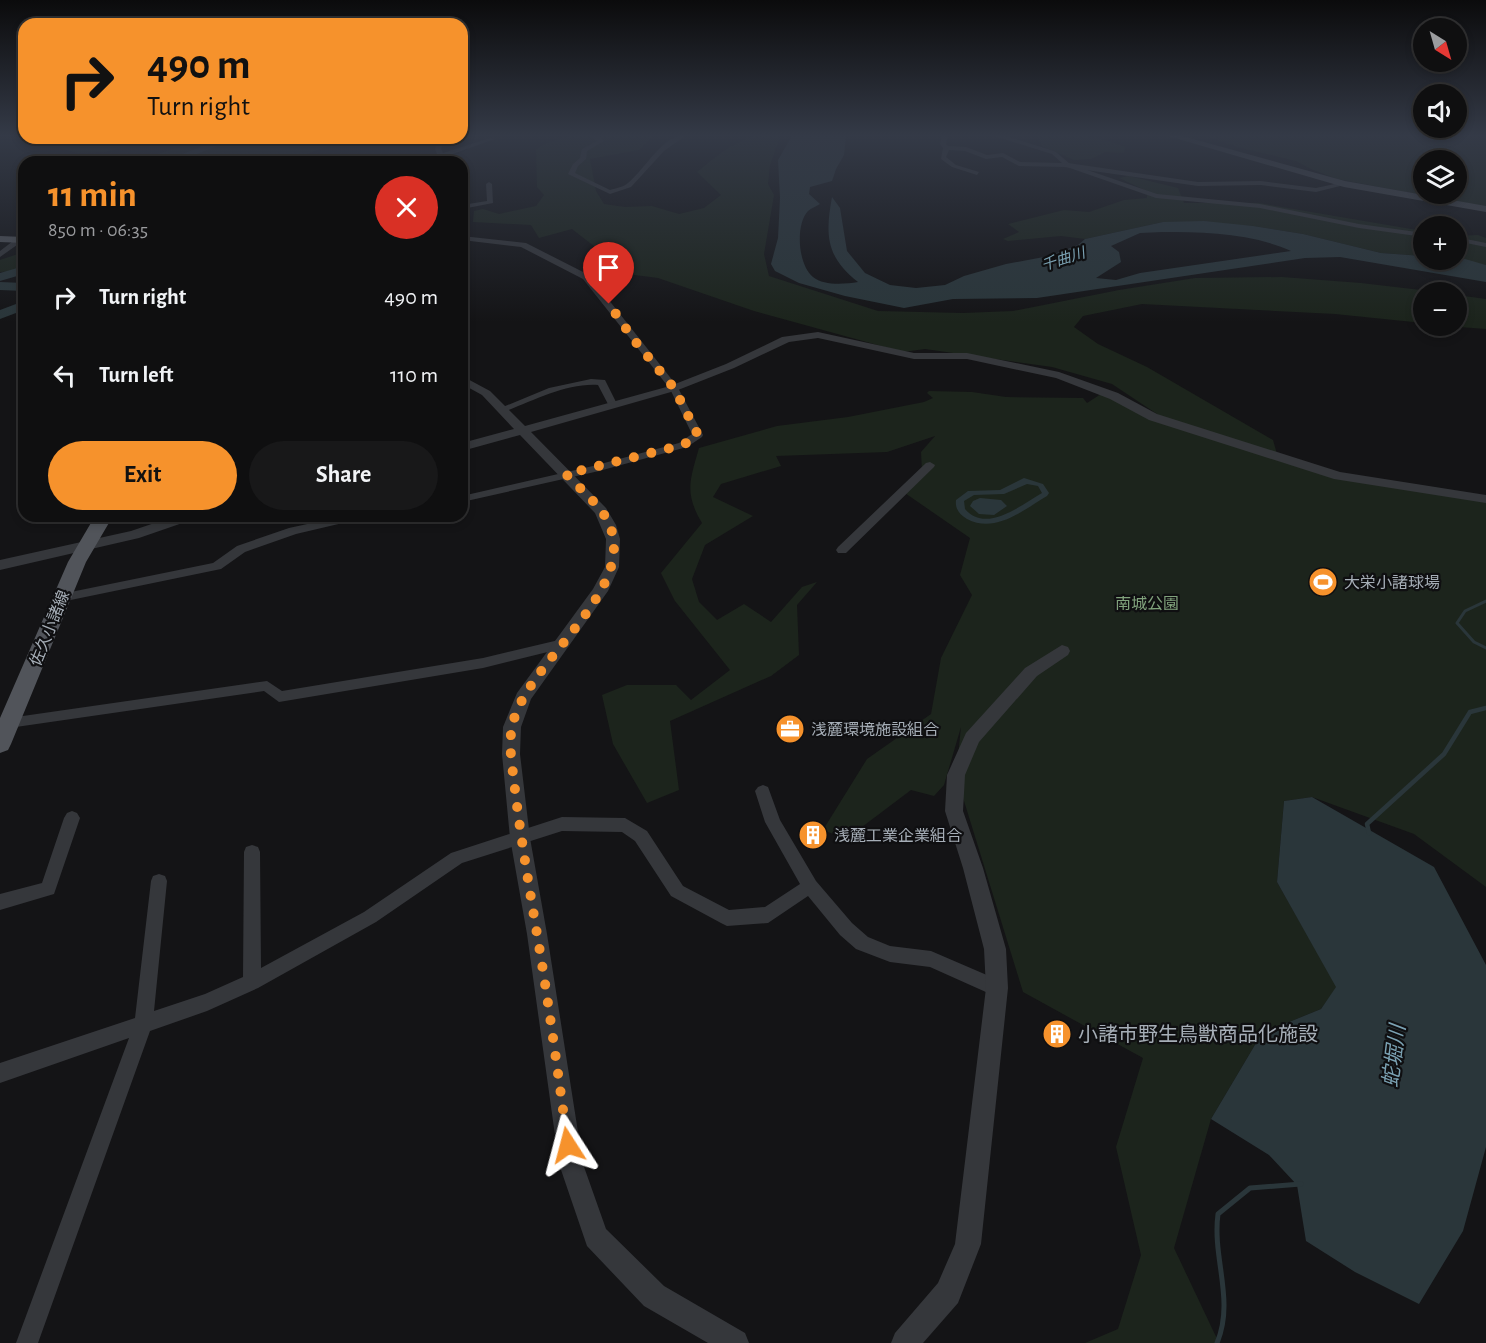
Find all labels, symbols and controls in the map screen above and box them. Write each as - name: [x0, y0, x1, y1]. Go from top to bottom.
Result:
- north arrow: [1413, 18, 1467, 72]
- map controls: [1413, 18, 1467, 336]
- icon: right: [48, 42, 126, 120]
- text: 490 m: [147, 44, 251, 86]
- button: sound: [1413, 84, 1467, 138]
- text: Turn right: [147, 93, 250, 120]
- button: layers: [1413, 150, 1467, 204]
- button: close: [375, 176, 438, 239]
- text: 11 min: [48, 177, 137, 213]
- button: +: [1413, 216, 1467, 270]
- text: 850 m · 06:35: [48, 220, 148, 240]
- pin: [583, 242, 634, 304]
- water label: 千曲川: [1039, 244, 1089, 274]
- icon: arrive: [592, 251, 625, 284]
- icon: right: [48, 281, 81, 314]
- button: −: [1413, 282, 1467, 336]
- text: Turn right: [99, 286, 186, 308]
- text: 490 m: [384, 286, 438, 308]
- icon: left: [48, 359, 81, 392]
- text: Turn left: [99, 364, 173, 386]
- text: 110 m: [390, 364, 438, 386]
- button: Exit: [48, 441, 237, 510]
- button: Share: [249, 441, 438, 510]
- sports icon: 大栄小諸球場: [1307, 566, 1339, 598]
- place label: 大栄小諸球場: [1344, 574, 1440, 591]
- street label: 佐久小諸線: [27, 588, 72, 668]
- park label: 南城公園: [1115, 595, 1179, 612]
- office icon: 浅麓環境施設組合: [774, 713, 806, 745]
- place label: 浅麓環境施設組合: [811, 721, 939, 738]
- building icon: 浅麓工業企業組合: [797, 819, 829, 851]
- place label: 浅麓工業企業組合: [834, 827, 962, 844]
- building icon: 小諸市野生鳥獣商品化施設: [1041, 1018, 1073, 1050]
- water label: 蛇堀川: [1379, 1021, 1409, 1089]
- place label: 小諸市野生鳥獣商品化施設: [1078, 1024, 1318, 1045]
- position arrow: [536, 1113, 600, 1177]

